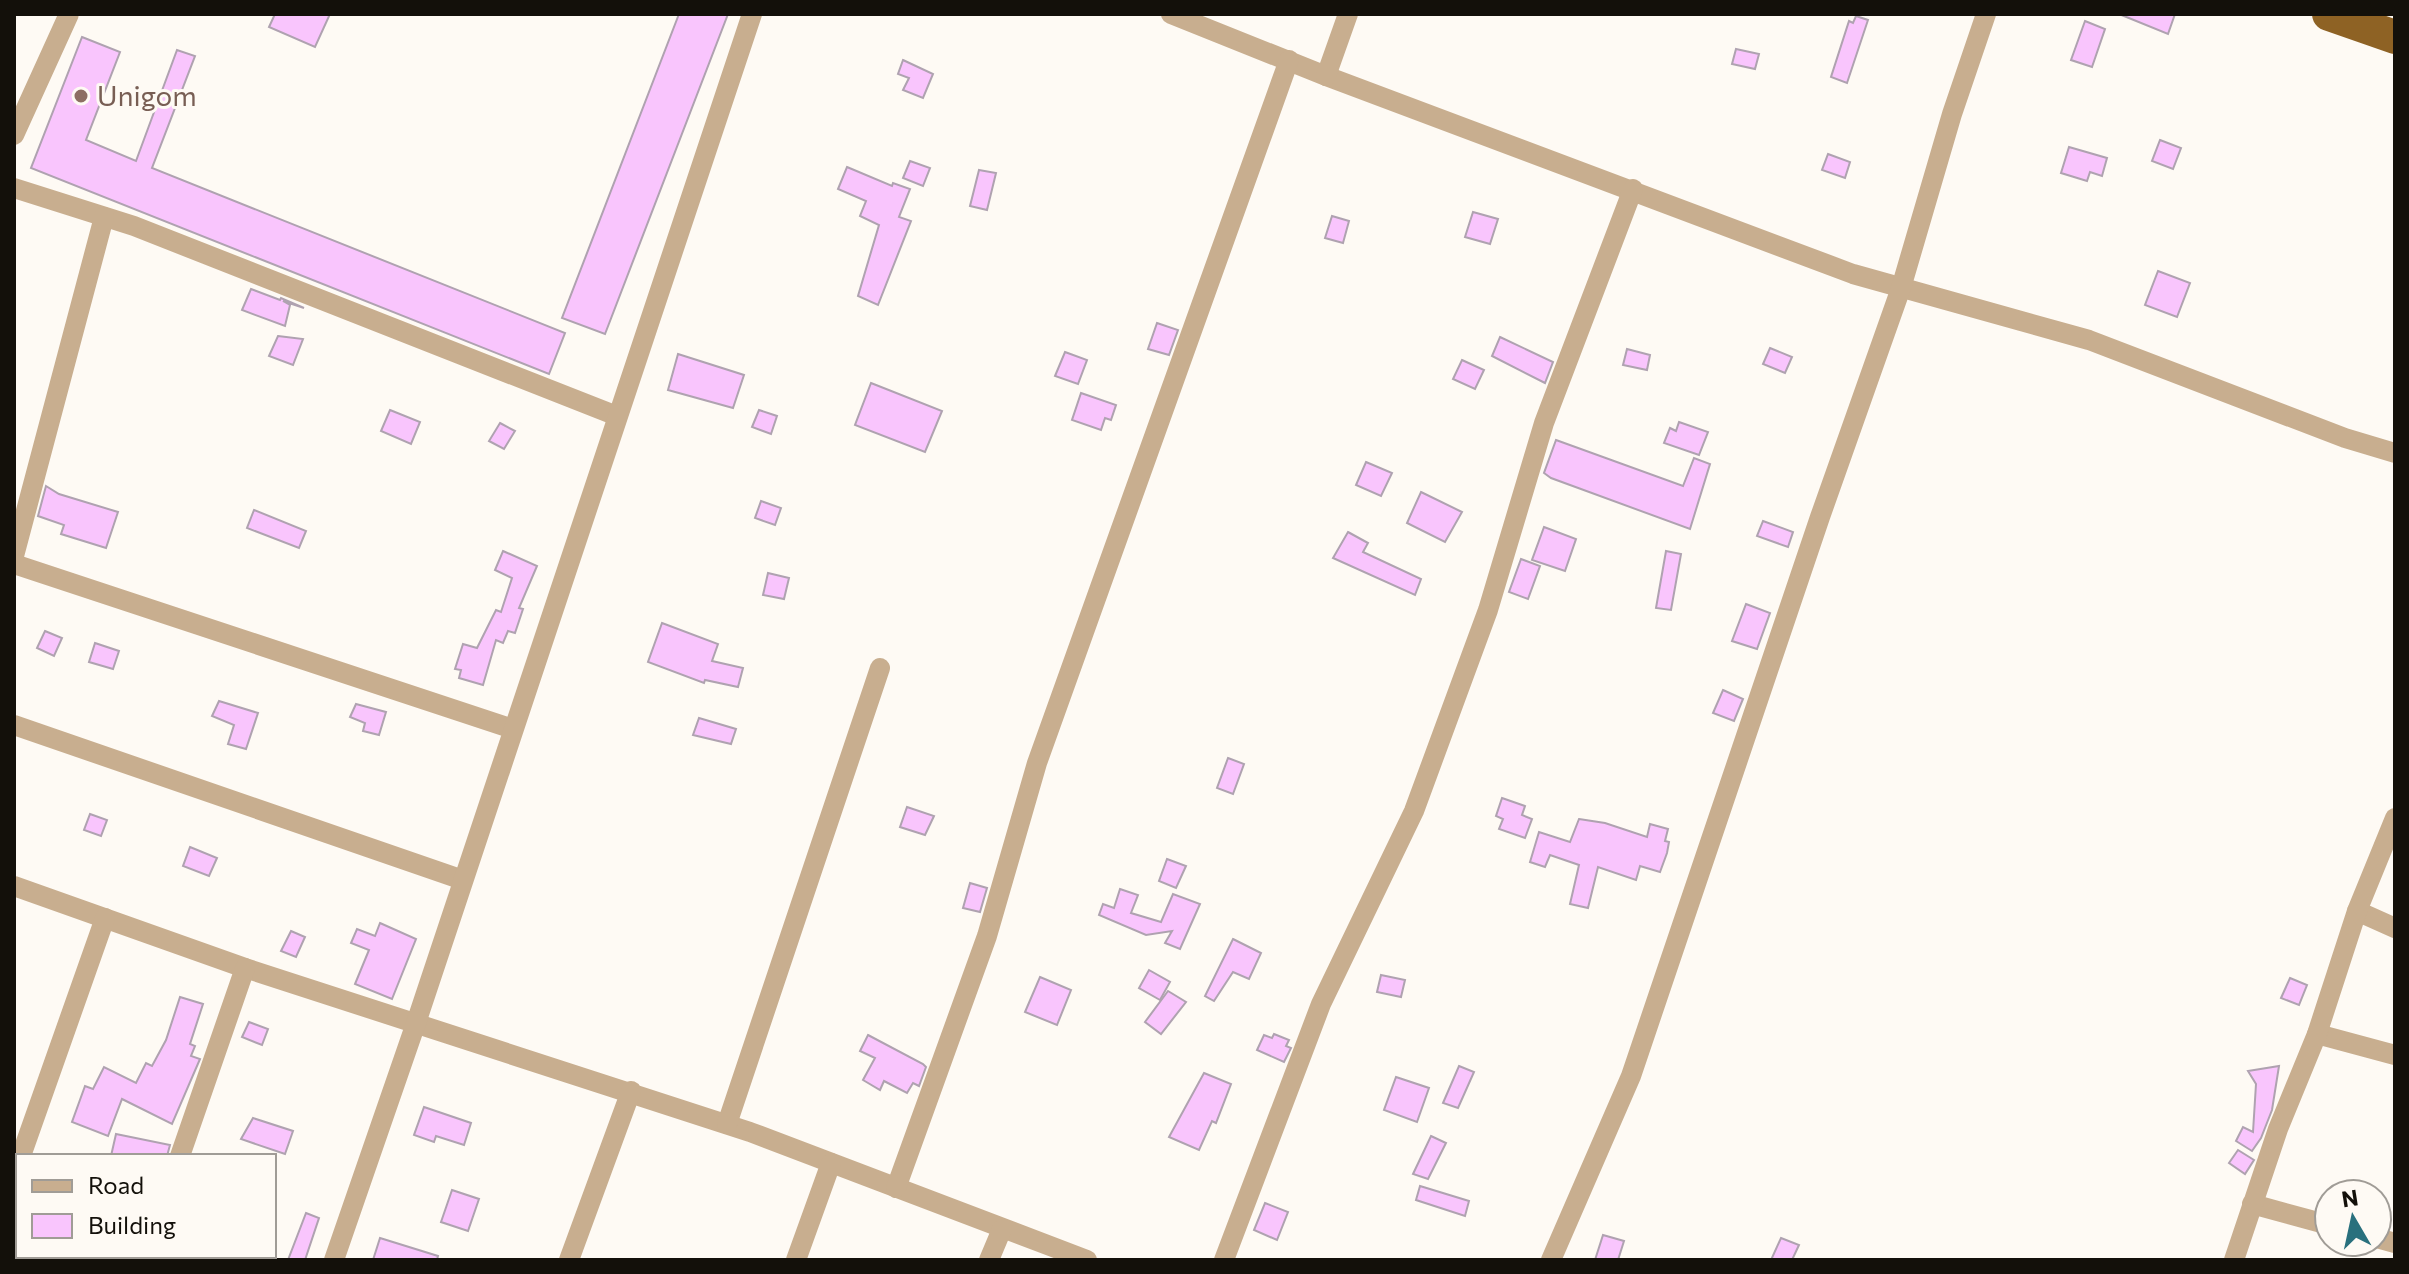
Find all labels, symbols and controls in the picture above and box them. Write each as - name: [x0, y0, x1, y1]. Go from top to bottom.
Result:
- place label: Unigom: [97, 78, 197, 112]
- marker: Unigom: [72, 87, 90, 105]
- legend: [16, 1154, 276, 1258]
- text: Road: [88, 1170, 144, 1199]
- north arrow: [2313, 1178, 2393, 1258]
- text: N: [2340, 1183, 2360, 1212]
- text: Building: [88, 1210, 176, 1239]

